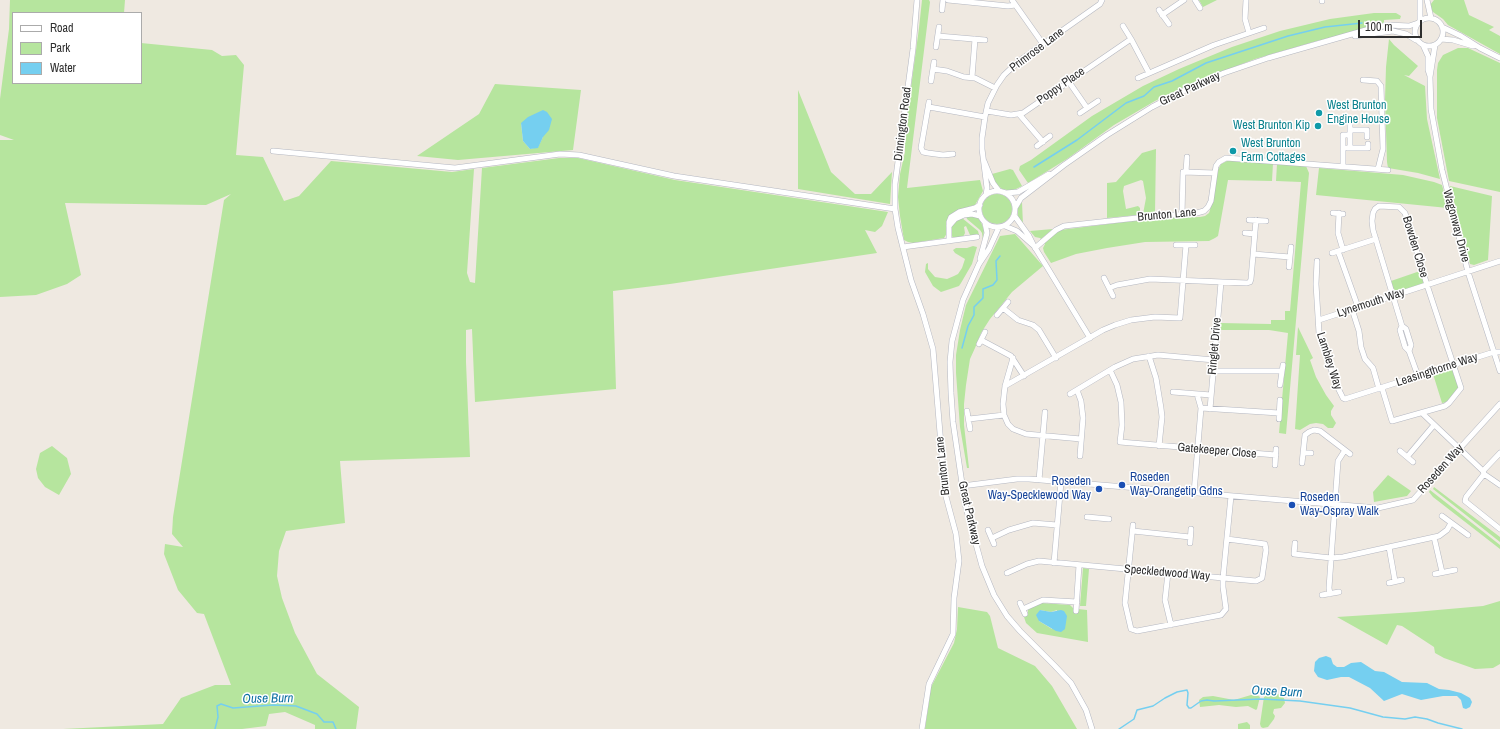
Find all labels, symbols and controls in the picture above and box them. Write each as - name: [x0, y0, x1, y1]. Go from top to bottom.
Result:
- legend: [12, 12, 142, 84]
- scale bar: [1360, 12, 1424, 38]
- text: 100 m: [1365, 19, 1392, 35]
- text: Road: [50, 20, 74, 36]
- street label: Primrose Lane: [1007, 25, 1067, 75]
- text: Park: [50, 40, 70, 56]
- text: Water: [50, 60, 76, 76]
- street label: Poppy Place: [1034, 64, 1088, 108]
- street label: Great Parkway: [1157, 69, 1223, 109]
- street label: Dinnington Road: [891, 86, 915, 162]
- place label: West Brunton Engine House: [1327, 99, 1389, 127]
- marker: West Brunton Engine House: [1314, 108, 1324, 118]
- place label: West Brunton Kip: [1233, 119, 1310, 133]
- marker: West Brunton Kip: [1313, 121, 1323, 131]
- place label: West Brunton Farm Cottages: [1241, 137, 1306, 165]
- marker: West Brunton Farm Cottages: [1228, 146, 1238, 156]
- street label: Wagonway Drive: [1439, 188, 1473, 264]
- street label: Brunton Lane: [1137, 205, 1197, 225]
- street label: Bowden Close: [1399, 215, 1431, 279]
- street label: Lynemouth Way: [1335, 285, 1407, 321]
- street label: Ringlet Drive: [1205, 317, 1225, 375]
- street label: Lambley Way: [1313, 331, 1345, 391]
- street label: Leasingthorne Way: [1394, 350, 1480, 390]
- street label: Brunton Lane: [933, 436, 953, 496]
- street label: Gatekeeper Close: [1177, 440, 1257, 462]
- street label: Roseden Way: [1415, 441, 1467, 497]
- place label: Roseden Way-Orangetip Gdns: [1130, 471, 1223, 499]
- place label: Roseden Way-Specklewood Way: [988, 475, 1091, 503]
- street label: Great Parkway: [955, 480, 983, 546]
- marker: Roseden Way-Orangetip Gdns: [1117, 480, 1127, 490]
- marker: Roseden Way-Specklewood Way: [1094, 484, 1104, 494]
- place label: Roseden Way-Ospray Walk: [1300, 491, 1379, 519]
- marker: Roseden Way-Ospray Walk: [1287, 500, 1297, 510]
- street label: Speckledwood Way: [1124, 562, 1210, 584]
- water label: Ouse Burn: [1251, 683, 1303, 701]
- water label: Ouse Burn: [242, 691, 294, 707]

